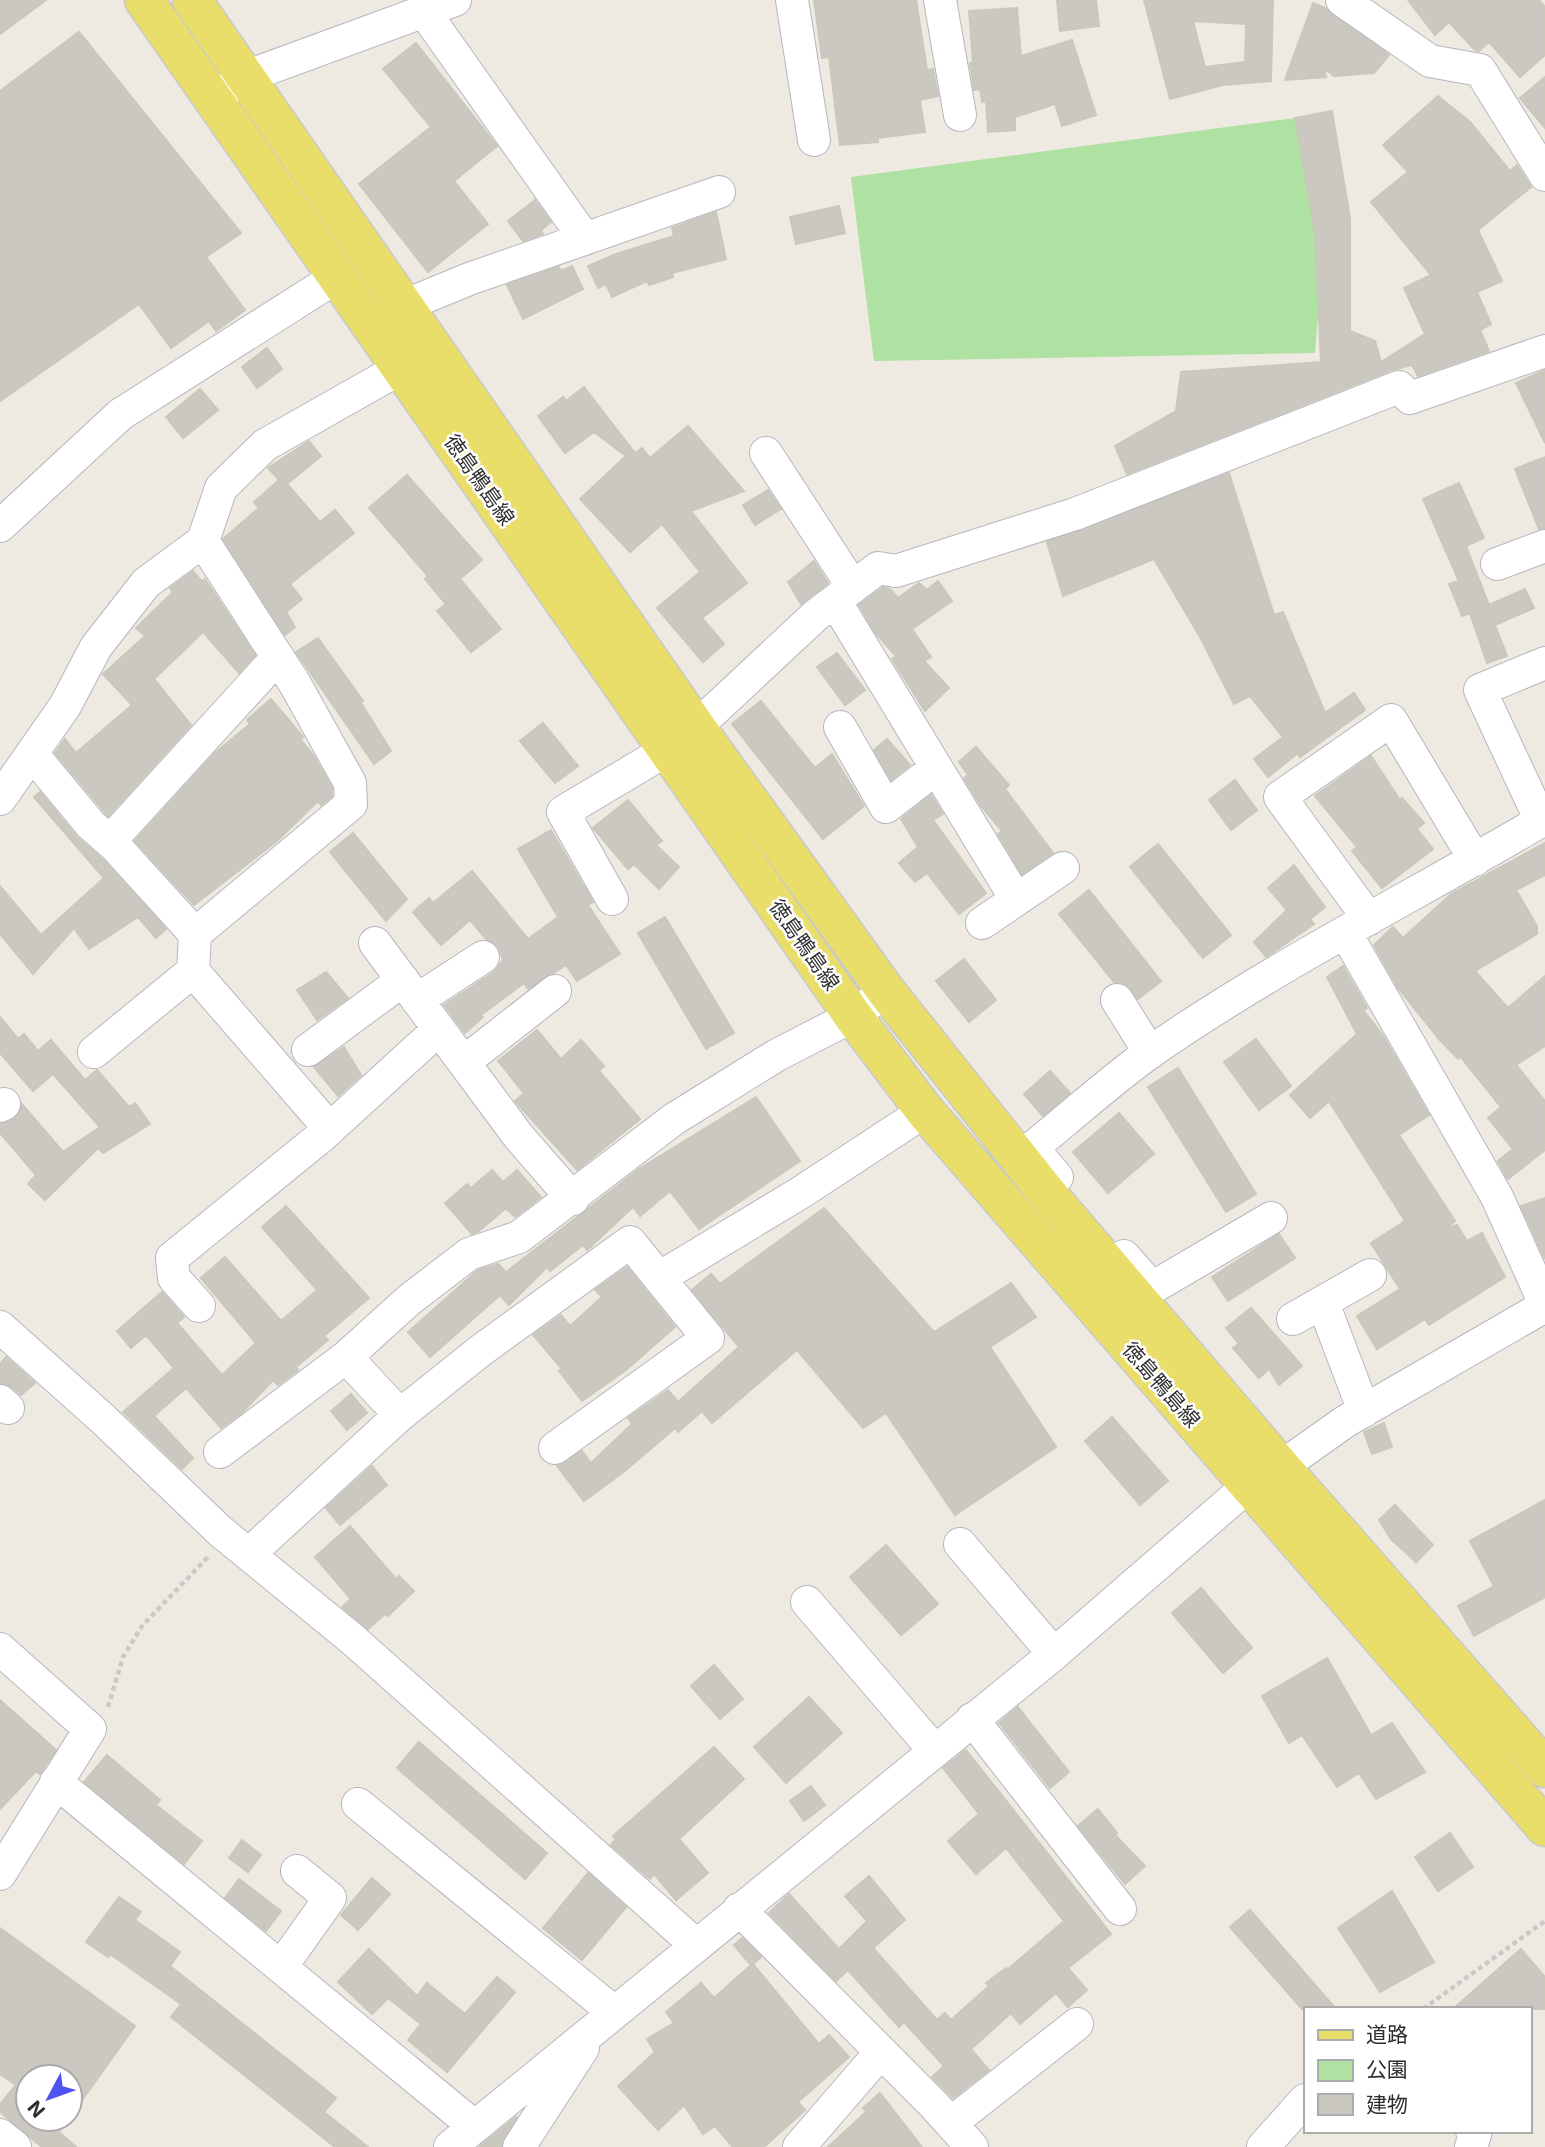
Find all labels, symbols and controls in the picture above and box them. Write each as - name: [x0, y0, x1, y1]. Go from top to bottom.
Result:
- street label: 徳島鴨島線: [439, 430, 520, 530]
- street label: 徳島鴨島線: [764, 895, 845, 995]
- street label: 徳島鴨島線: [1118, 1337, 1205, 1432]
- legend: [1304, 2007, 1531, 2133]
- text: 道路: [1366, 2022, 1408, 2047]
- text: 公園: [1366, 2057, 1408, 2082]
- north arrow: [14, 2063, 84, 2133]
- text: 建物: [1366, 2092, 1408, 2117]
- text: N: [23, 2096, 50, 2122]

